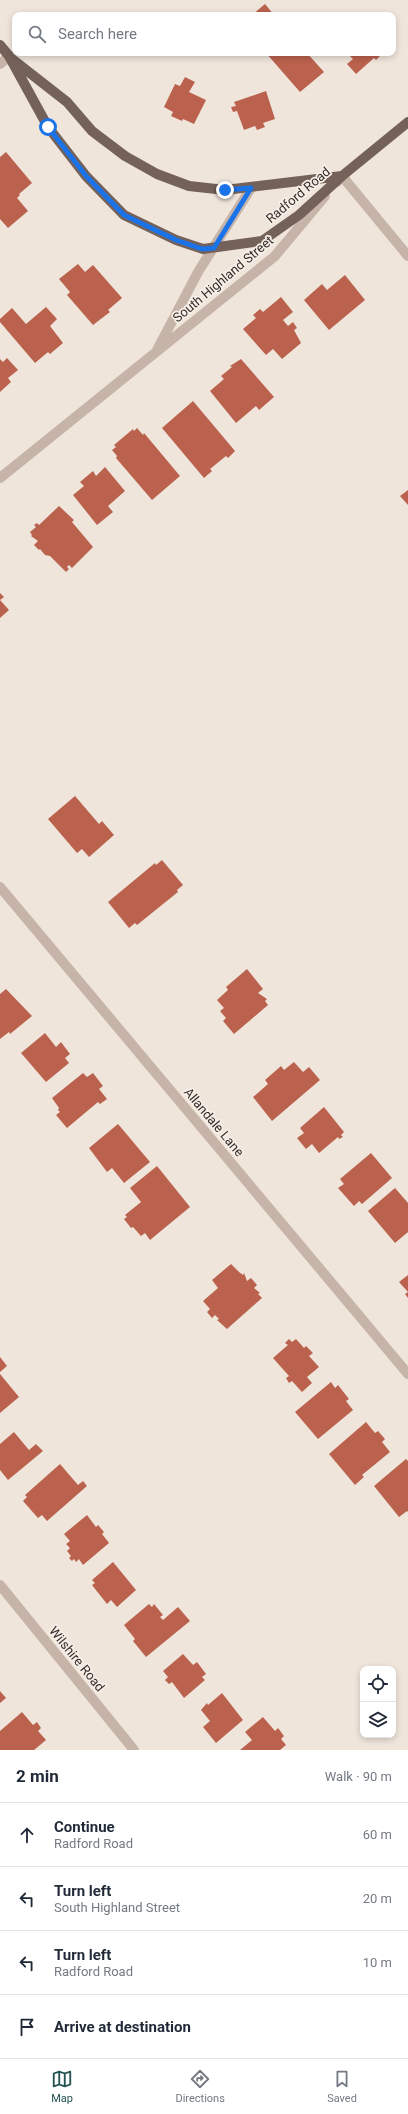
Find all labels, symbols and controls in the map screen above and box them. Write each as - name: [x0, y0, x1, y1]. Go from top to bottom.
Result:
- search box: [12, 12, 396, 56]
- icon: search: [26, 23, 48, 45]
- text: Search here: [58, 25, 137, 43]
- route start: [39, 118, 57, 136]
- street label: Radford Road: [263, 164, 333, 226]
- route end: [216, 181, 234, 199]
- street label: South Highland Street: [170, 233, 276, 325]
- street label: Allandale Lane: [181, 1085, 247, 1159]
- street label: Wilshire Road: [46, 1624, 108, 1694]
- map controls: [360, 1666, 396, 1738]
- button: locate: [360, 1666, 396, 1702]
- button: layers: [360, 1702, 396, 1738]
- text: 2 min: [16, 1766, 59, 1786]
- text: Walk · 90 m: [325, 1769, 392, 1784]
- text: Continue: [54, 1818, 115, 1836]
- icon: ahead: [16, 1824, 38, 1846]
- text: 60 m: [363, 1827, 392, 1842]
- text: Radford Road: [54, 1836, 133, 1851]
- text: Turn left: [54, 1882, 111, 1900]
- icon: left: [16, 1888, 38, 1910]
- text: 20 m: [363, 1891, 392, 1906]
- text: South Highland Street: [54, 1900, 180, 1915]
- text: Turn left: [54, 1946, 111, 1964]
- icon: left: [16, 1952, 38, 1974]
- text: 10 m: [363, 1955, 392, 1970]
- text: Radford Road: [54, 1964, 133, 1979]
- icon: arrive: [16, 2016, 38, 2038]
- text: Arrive at destination: [54, 2018, 191, 2036]
- tab: Map: [51, 2068, 73, 2105]
- tab: Directions: [175, 2068, 225, 2105]
- tab: Saved: [327, 2068, 357, 2105]

